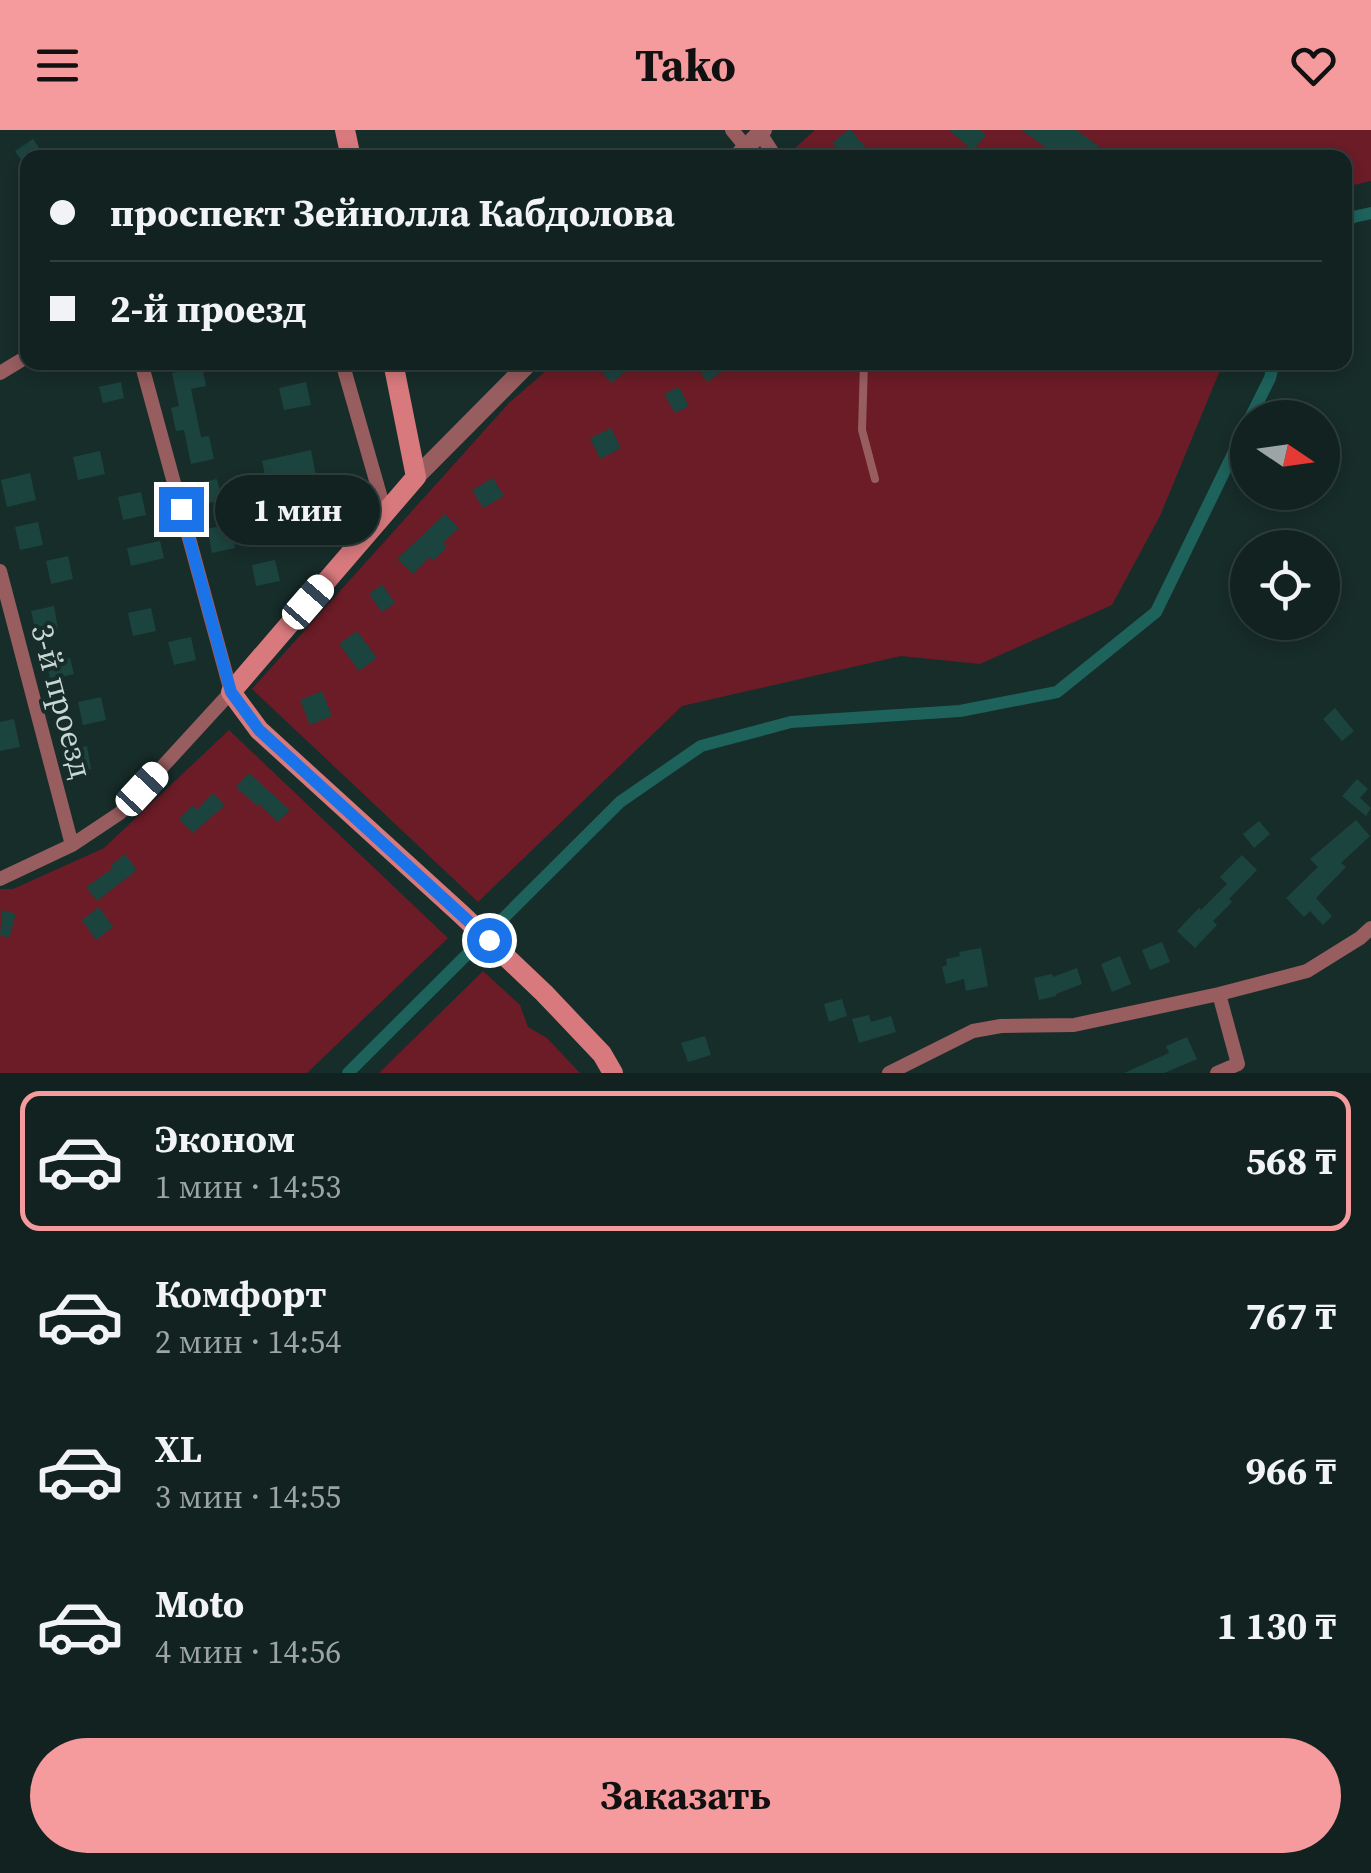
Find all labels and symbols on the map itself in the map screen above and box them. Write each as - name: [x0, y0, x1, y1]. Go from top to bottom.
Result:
- north arrow: [1230, 400, 1340, 510]
- callout: 1 мин: [216, 474, 381, 544]
- route end: [159, 487, 204, 532]
- car: [277, 570, 339, 634]
- street label: 3-й проезд: [20, 619, 104, 783]
- car: [111, 757, 173, 821]
- route start: [467, 918, 512, 963]

